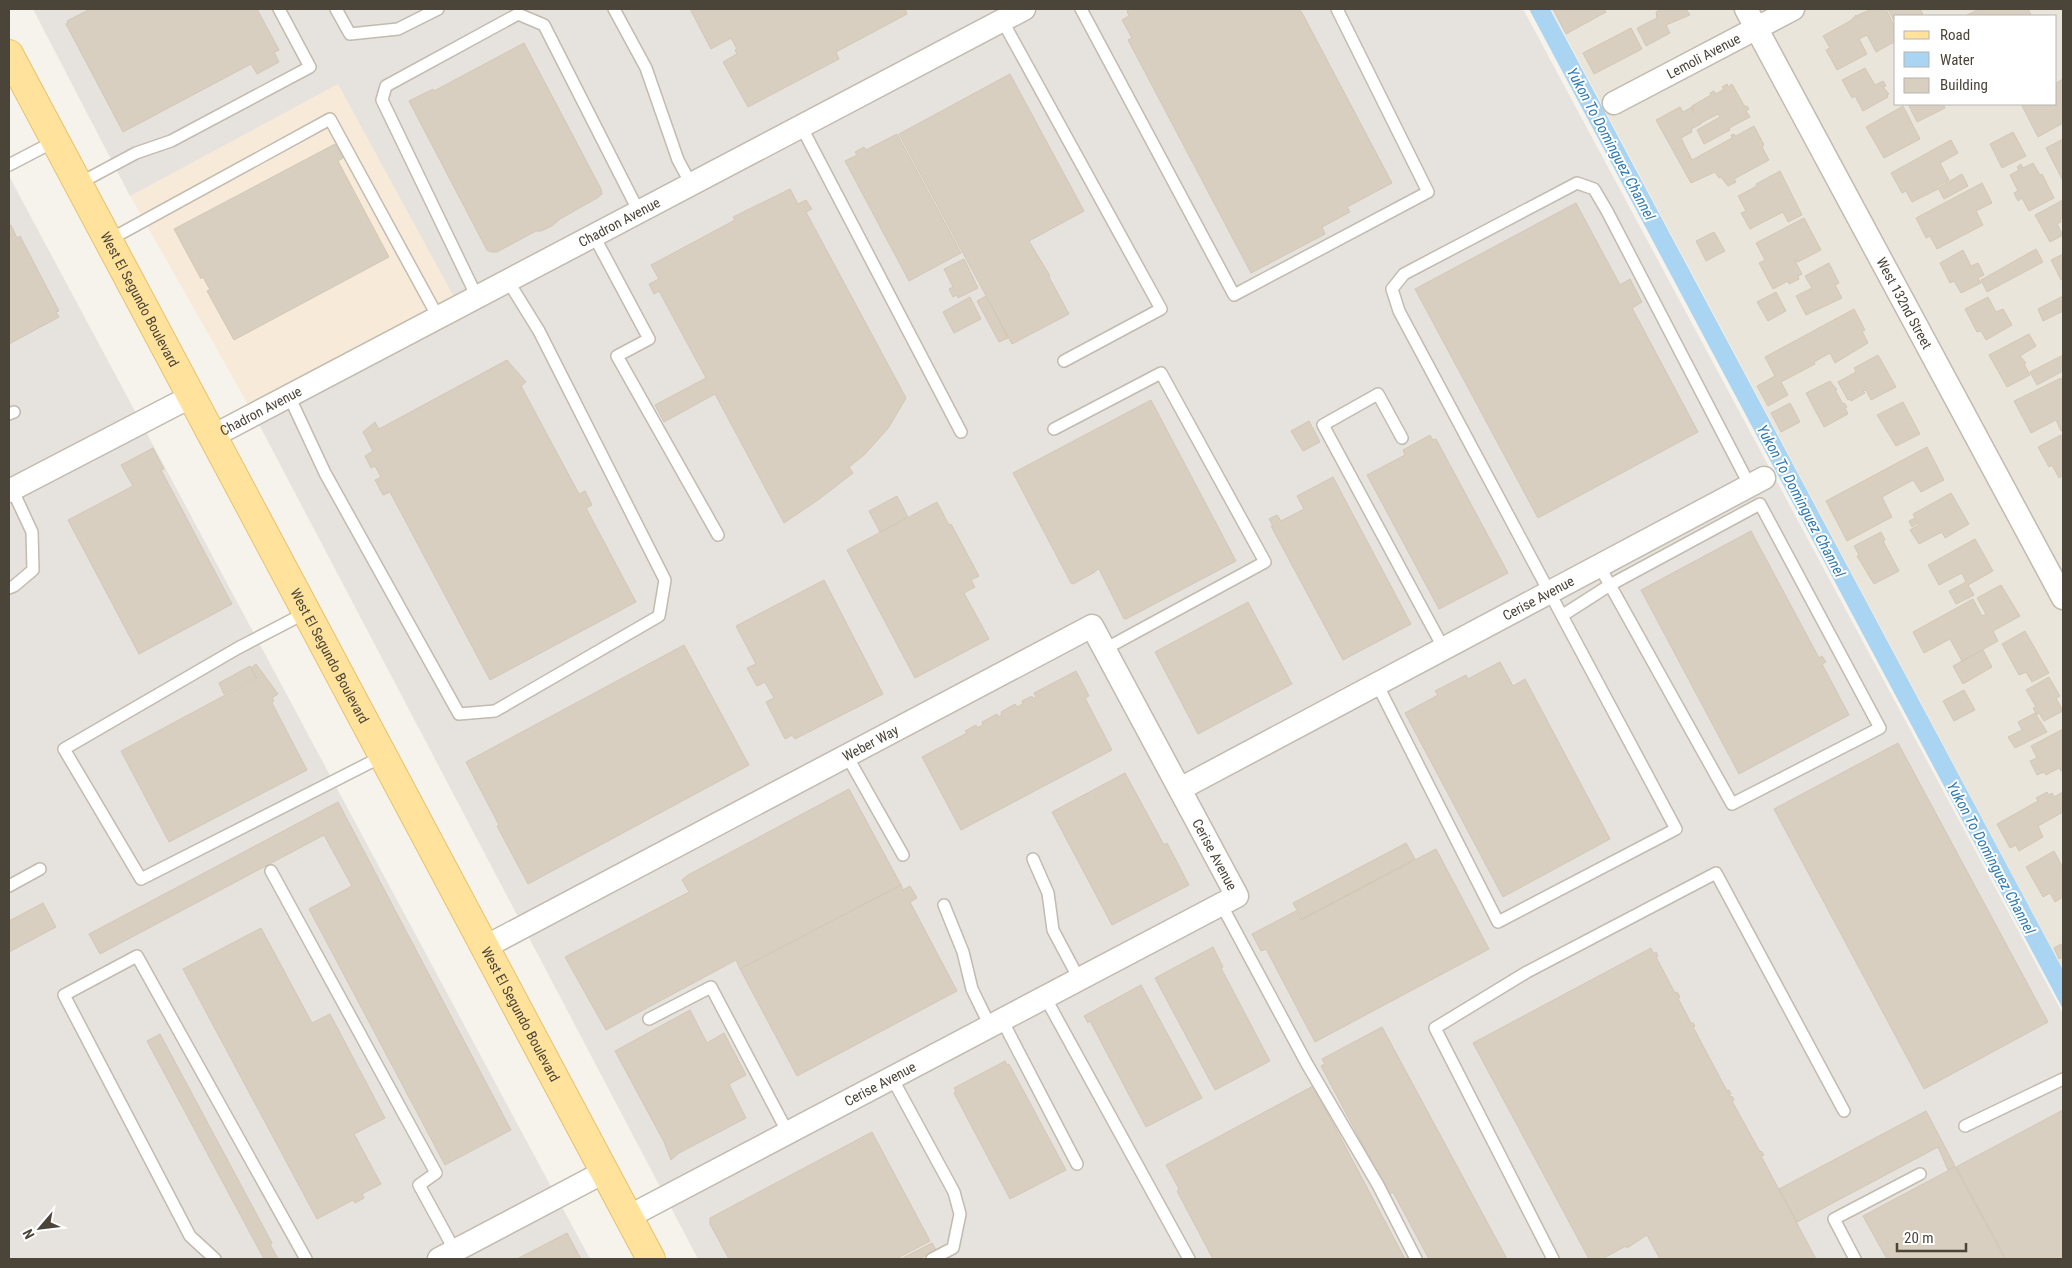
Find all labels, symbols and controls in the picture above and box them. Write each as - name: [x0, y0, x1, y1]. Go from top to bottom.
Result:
- legend: [1894, 15, 2057, 105]
- text: Road: [1940, 26, 1970, 44]
- street label: Lemoli Avenue: [1664, 30, 1743, 82]
- text: Water: [1940, 51, 1975, 69]
- water label: Yukon To Dominguez Channel: [1563, 65, 1659, 224]
- text: Building: [1940, 76, 1988, 94]
- street label: Chadron Avenue: [576, 194, 663, 250]
- street label: West El Segundo Boulevard: [97, 229, 182, 370]
- street label: West 132nd Street: [1873, 255, 1935, 352]
- street label: Chadron Avenue: [217, 383, 305, 439]
- water label: Yukon To Dominguez Channel: [1753, 422, 1849, 581]
- street label: Cerise Avenue: [1500, 572, 1577, 624]
- street label: West El Segundo Boulevard: [287, 586, 372, 726]
- street label: Weber Way: [840, 722, 901, 764]
- water label: Yukon To Dominguez Channel: [1943, 779, 2039, 938]
- street label: Cerise Avenue: [1189, 816, 1241, 893]
- street label: West El Segundo Boulevard: [478, 944, 563, 1084]
- street label: Cerise Avenue: [842, 1058, 919, 1109]
- north arrow: [15, 1203, 65, 1253]
- scale bar: [1897, 1220, 1966, 1252]
- text: N: [19, 1227, 38, 1242]
- text: 20 m: [1904, 1229, 1934, 1247]

